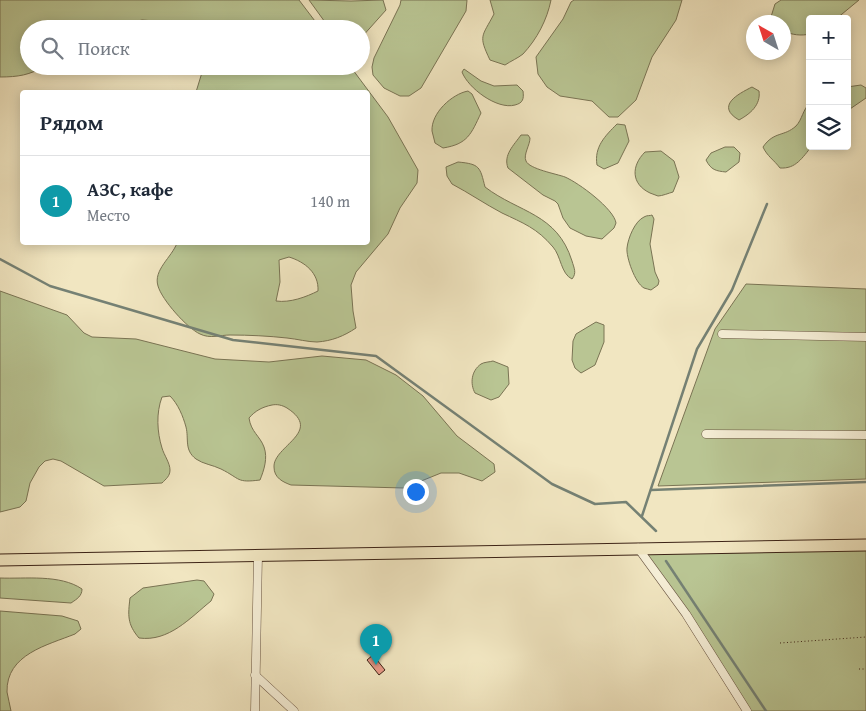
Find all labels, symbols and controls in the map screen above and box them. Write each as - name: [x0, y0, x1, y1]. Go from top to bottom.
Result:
- north arrow: [746, 15, 791, 60]
- map controls: [806, 15, 851, 150]
- button: +: [806, 15, 851, 60]
- search box: [20, 20, 370, 75]
- icon: search: [38, 34, 66, 62]
- text: Поиск: [78, 34, 130, 62]
- button: −: [806, 60, 851, 105]
- button: layers: [806, 105, 851, 150]
- text: Рядом: [40, 107, 103, 138]
- text: АЗС, кафе: [87, 175, 173, 203]
- text: 1: [52, 189, 60, 213]
- text: 140 m: [310, 189, 350, 213]
- text: Место: [87, 203, 130, 227]
- your location: [403, 479, 429, 505]
- pin: 1: [360, 624, 392, 665]

